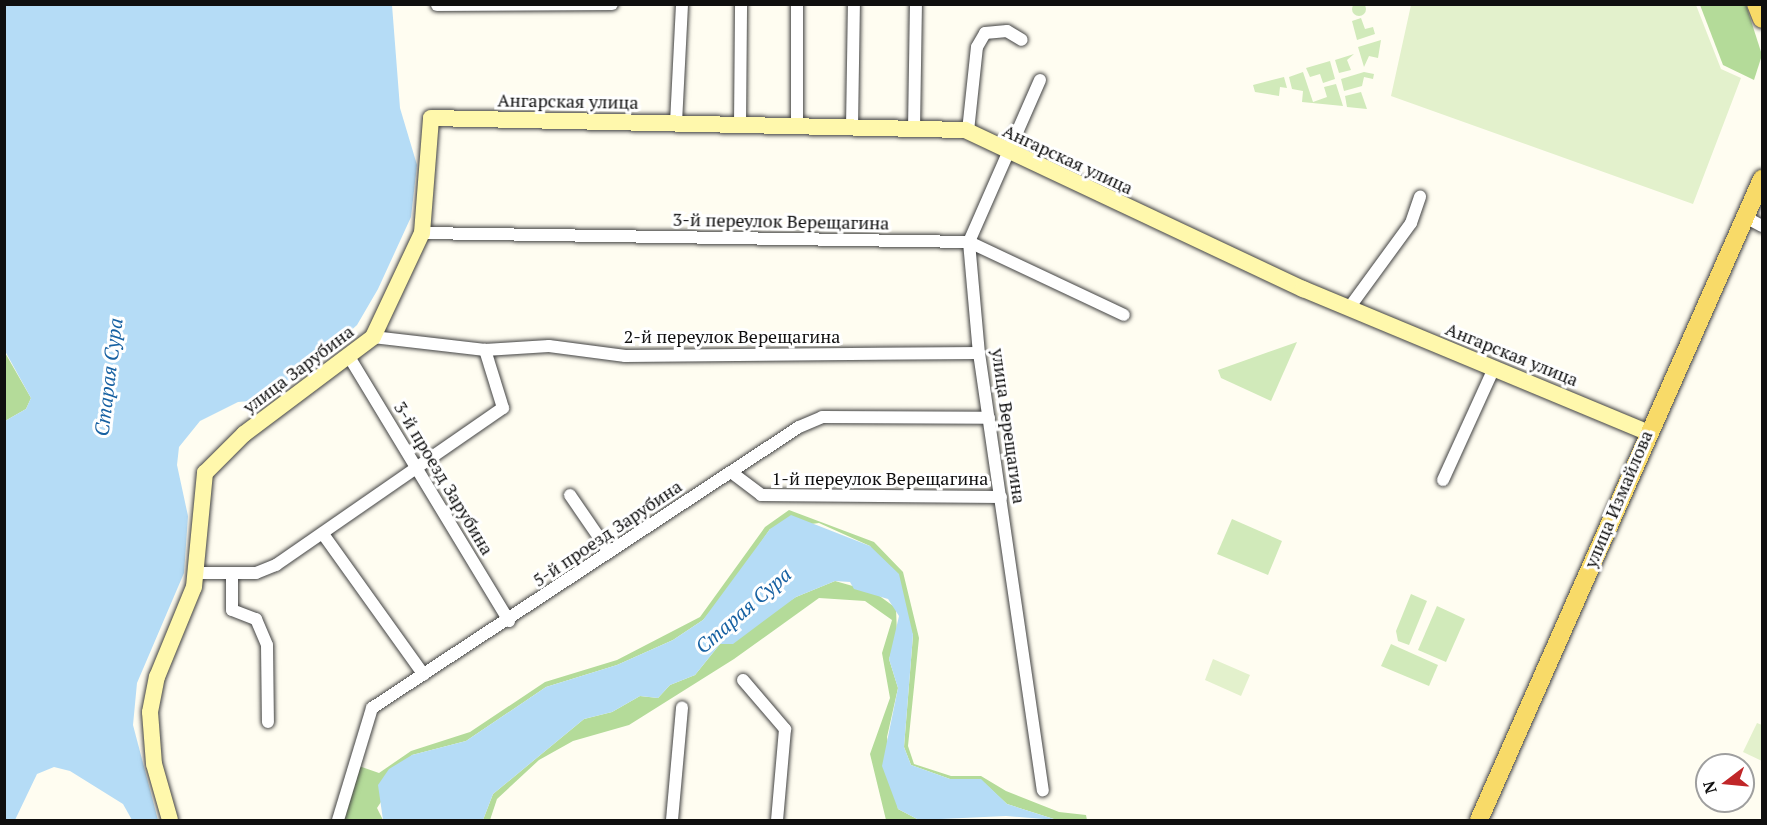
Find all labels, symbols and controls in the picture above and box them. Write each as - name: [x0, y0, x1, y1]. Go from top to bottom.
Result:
- street label: Ангарская улица: [497, 89, 639, 113]
- street label: Ангарская улица: [1000, 119, 1136, 199]
- street label: 3-й переулок Верещагина: [673, 208, 889, 234]
- water label: Старая Сура: [89, 316, 127, 438]
- street label: Ангарская улица: [1443, 318, 1581, 390]
- street label: улица Зарубина: [238, 320, 358, 418]
- street label: 2-й переулок Верещагина: [624, 325, 840, 347]
- street label: улица Верещагина: [987, 347, 1031, 505]
- street label: 3-й проезд Зарубина: [390, 397, 498, 559]
- street label: улица Измайлова: [1579, 427, 1657, 571]
- street label: 1-й переулок Верещагина: [772, 467, 988, 489]
- street label: 5-й проезд Зарубина: [528, 475, 686, 591]
- water label: Старая Сура: [690, 562, 796, 658]
- north arrow: [1695, 753, 1755, 813]
- text: N: [1697, 779, 1722, 796]

